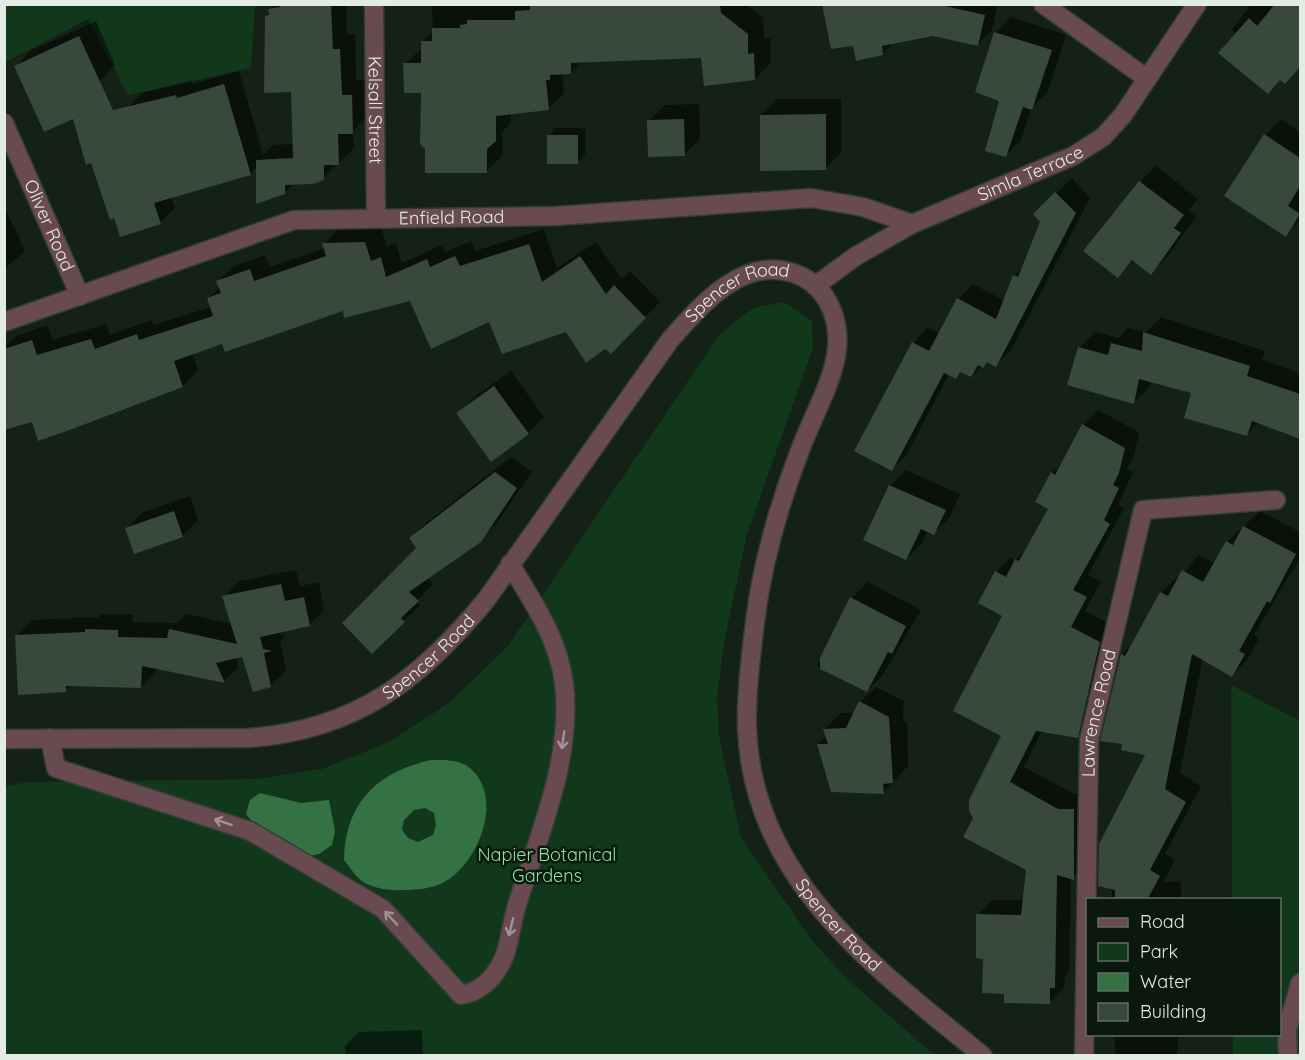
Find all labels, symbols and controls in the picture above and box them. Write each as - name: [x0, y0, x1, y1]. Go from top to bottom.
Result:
- street label: Kelsall Street: [363, 56, 388, 164]
- street label: Simla Terrace: [974, 140, 1088, 206]
- street label: Oliver Road: [19, 176, 80, 275]
- street label: Enfield Road: [399, 205, 505, 229]
- street label: Spencer Road: [680, 258, 791, 327]
- street label: Spencer Road: [378, 609, 480, 704]
- street label: Lawrence Road: [1076, 647, 1121, 777]
- one-way arrow: [557, 729, 568, 749]
- one-way arrow: [214, 816, 233, 827]
- park label: Napier Botanical Gardens: [478, 843, 617, 887]
- street label: Spencer Road: [790, 874, 886, 976]
- legend: [1086, 898, 1281, 1036]
- text: Road: [1140, 910, 1185, 933]
- one-way arrow: [384, 911, 398, 926]
- one-way arrow: [504, 917, 516, 936]
- text: Park: [1140, 940, 1178, 963]
- text: Water: [1140, 970, 1191, 993]
- text: Building: [1140, 1000, 1206, 1023]

